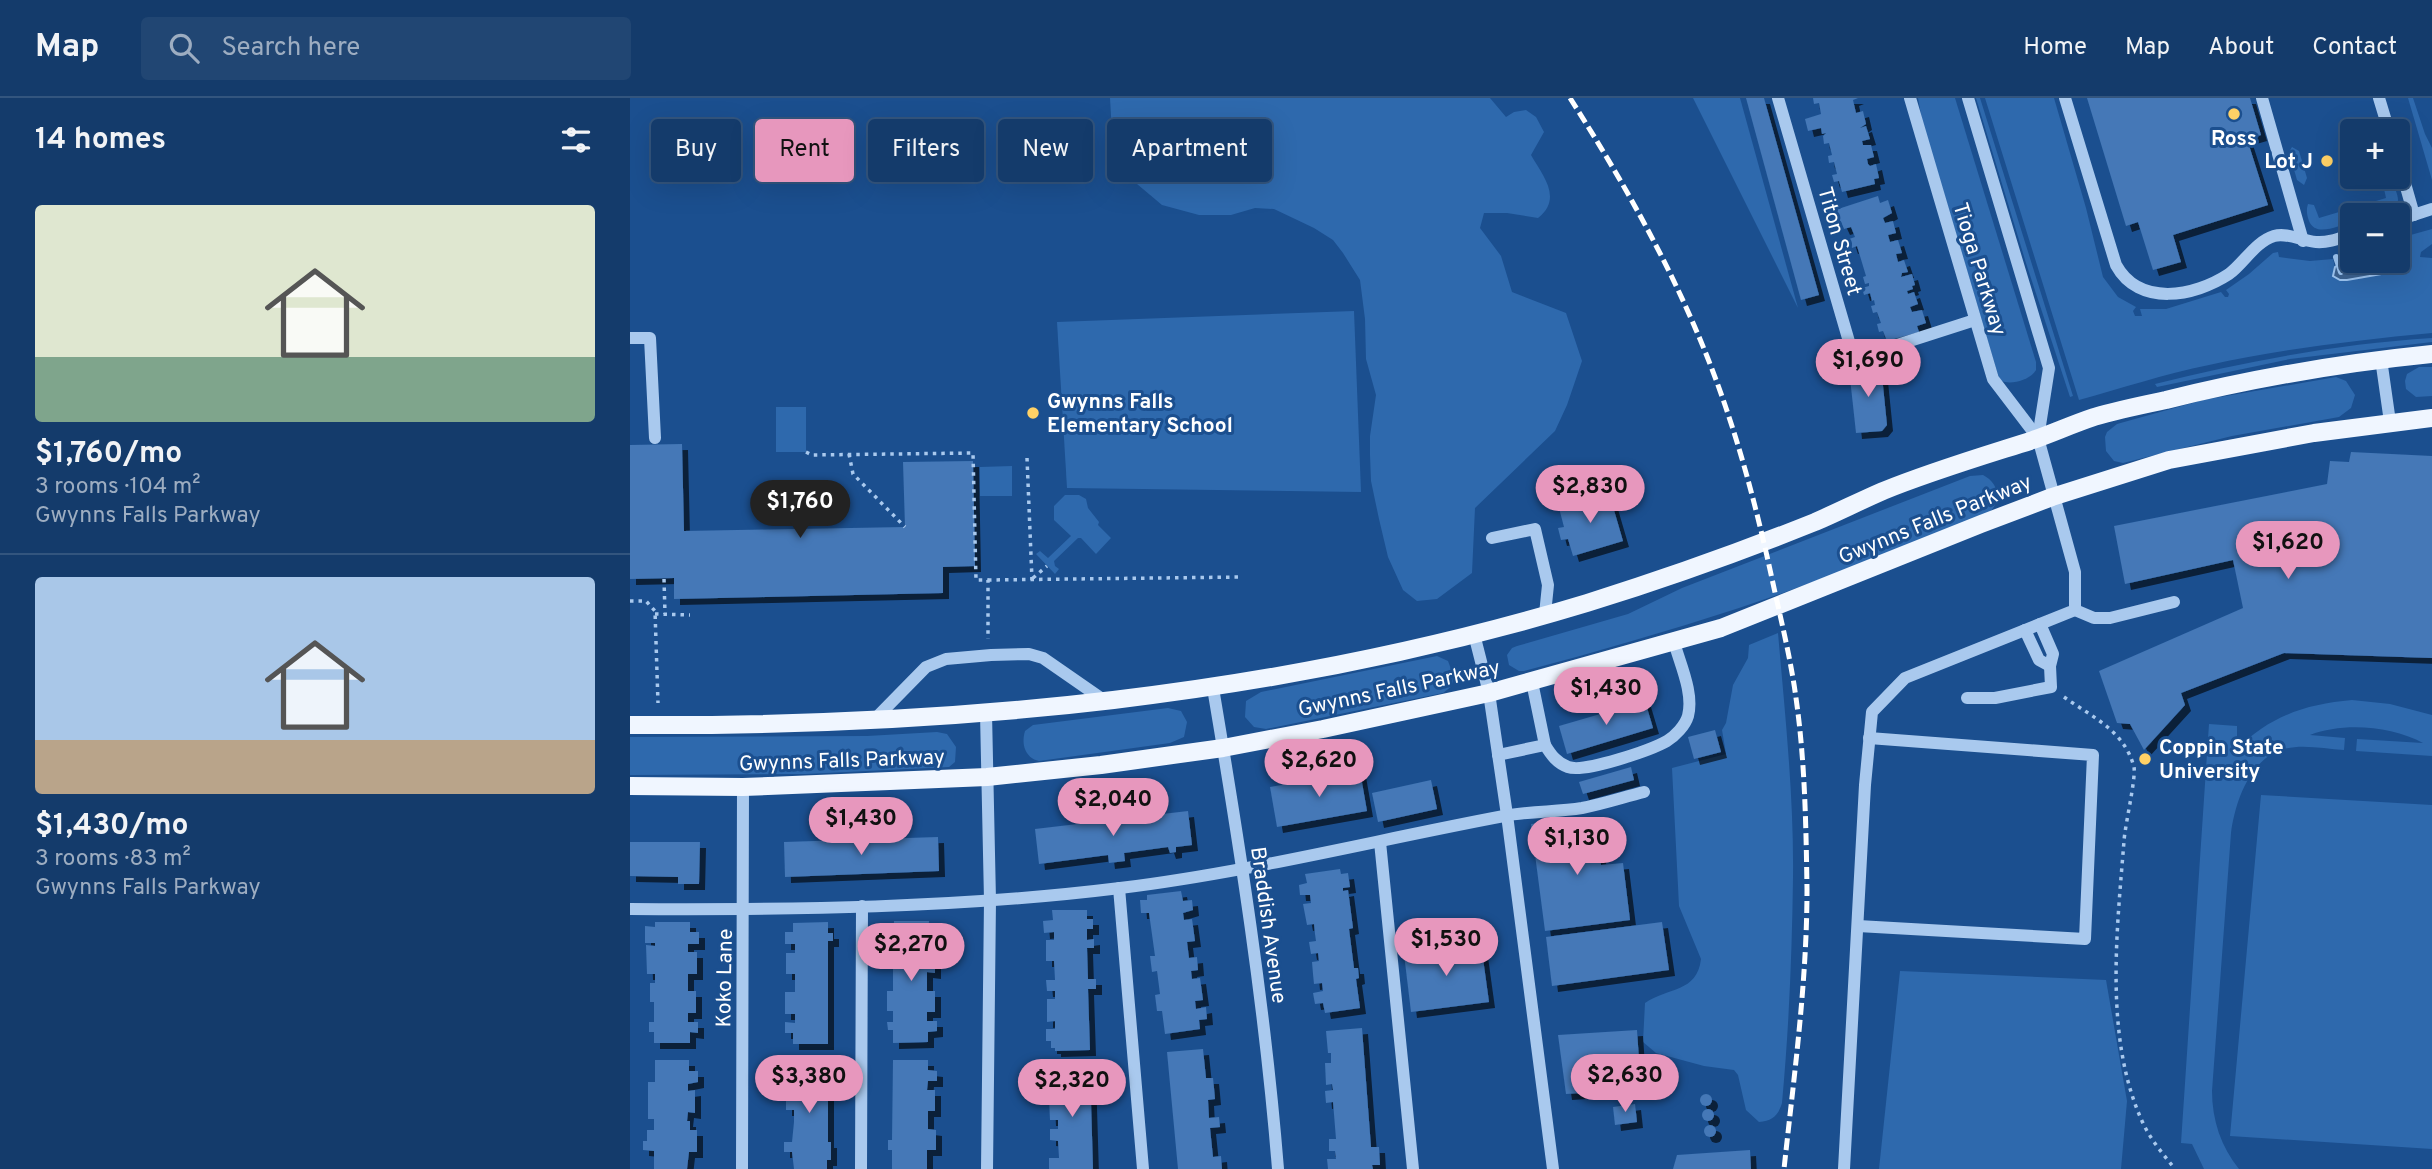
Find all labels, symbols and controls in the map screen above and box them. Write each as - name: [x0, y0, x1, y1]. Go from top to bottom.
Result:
- search box: [141, 17, 631, 80]
- text: Map: [35, 27, 99, 69]
- icon: search: [165, 29, 203, 67]
- text: Search here: [221, 32, 360, 65]
- text: Home: [2023, 33, 2087, 63]
- text: Map: [2125, 33, 2170, 63]
- text: About: [2208, 33, 2274, 63]
- text: Contact: [2312, 33, 2397, 63]
- marker: Ross: [2226, 106, 2242, 122]
- chip: Buy: [651, 119, 741, 182]
- chip: Rent: [755, 119, 854, 182]
- chip: Filters: [868, 119, 984, 182]
- chip: New: [998, 119, 1093, 182]
- chip: Apartment: [1107, 119, 1272, 182]
- map controls: [2340, 119, 2410, 273]
- button: +: [2340, 119, 2410, 189]
- icon: filters: [557, 121, 595, 159]
- text: 14 homes: [35, 122, 166, 159]
- place label: Ross: [2211, 126, 2257, 153]
- place label: Lot J: [2264, 149, 2313, 176]
- marker: Lot J: [2319, 153, 2335, 169]
- street label: Titon Street: [1810, 184, 1867, 299]
- street label: Tioga Parkway: [1946, 200, 2012, 339]
- button: −: [2340, 203, 2410, 273]
- icon: home: [252, 250, 378, 376]
- pin: $1,690: [1811, 340, 1925, 399]
- text: $1,690: [1832, 347, 1904, 376]
- place label: Gwynns Falls Elementary School: [1047, 389, 1233, 440]
- marker: Gwynns Falls Elementary School: [1025, 405, 1041, 421]
- text: $1,760/mo: [35, 436, 182, 473]
- pin: $2,830: [1533, 466, 1647, 525]
- street label: Gwynns Falls Parkway: [1835, 469, 2036, 571]
- text: 3 rooms · 104 m²: [35, 473, 200, 502]
- text: $2,830: [1552, 473, 1628, 502]
- pin: $1,760: [743, 480, 857, 540]
- text: $1,760: [766, 488, 834, 517]
- text: Gwynns Falls Parkway: [35, 502, 261, 531]
- pin: $1,620: [2231, 522, 2345, 581]
- text: $1,620: [2252, 529, 2324, 558]
- icon: home: [252, 622, 378, 748]
- street label: Gwynns Falls Parkway: [1296, 655, 1503, 724]
- pin: $1,430: [1549, 668, 1663, 727]
- text: $1,430: [1570, 675, 1642, 704]
- place label: Coppin State University: [2159, 735, 2284, 786]
- pin: $2,620: [1262, 740, 1376, 799]
- street label: Gwynns Falls Parkway: [739, 744, 945, 779]
- text: $2,620: [1281, 747, 1358, 776]
- marker: Coppin State University: [2137, 751, 2153, 767]
- pin: $2,040: [1056, 778, 1170, 838]
- text: $2,040: [1074, 786, 1152, 815]
- pin: $1,430: [804, 798, 918, 857]
- text: $1,430: [825, 805, 897, 834]
- text: $1,430/mo: [35, 808, 189, 845]
- pin: $1,130: [1520, 818, 1634, 877]
- text: $1,130: [1544, 825, 1610, 854]
- text: 3 rooms · 83 m²: [35, 845, 191, 874]
- street label: Braddish Avenue: [1243, 845, 1292, 1005]
- text: Gwynns Falls Parkway: [35, 874, 261, 903]
- pin: $1,530: [1389, 918, 1503, 978]
- pin: $2,270: [854, 924, 968, 983]
- text: $1,530: [1410, 926, 1482, 955]
- street label: Koko Lane: [711, 928, 740, 1028]
- text: $2,270: [873, 931, 949, 960]
- pin: $2,630: [1568, 1054, 1682, 1114]
- pin: $3,380: [752, 1056, 866, 1115]
- pin: $2,320: [1015, 1060, 1129, 1119]
- text: $2,630: [1587, 1062, 1663, 1091]
- text: $3,380: [771, 1063, 847, 1092]
- text: $2,320: [1034, 1067, 1110, 1096]

